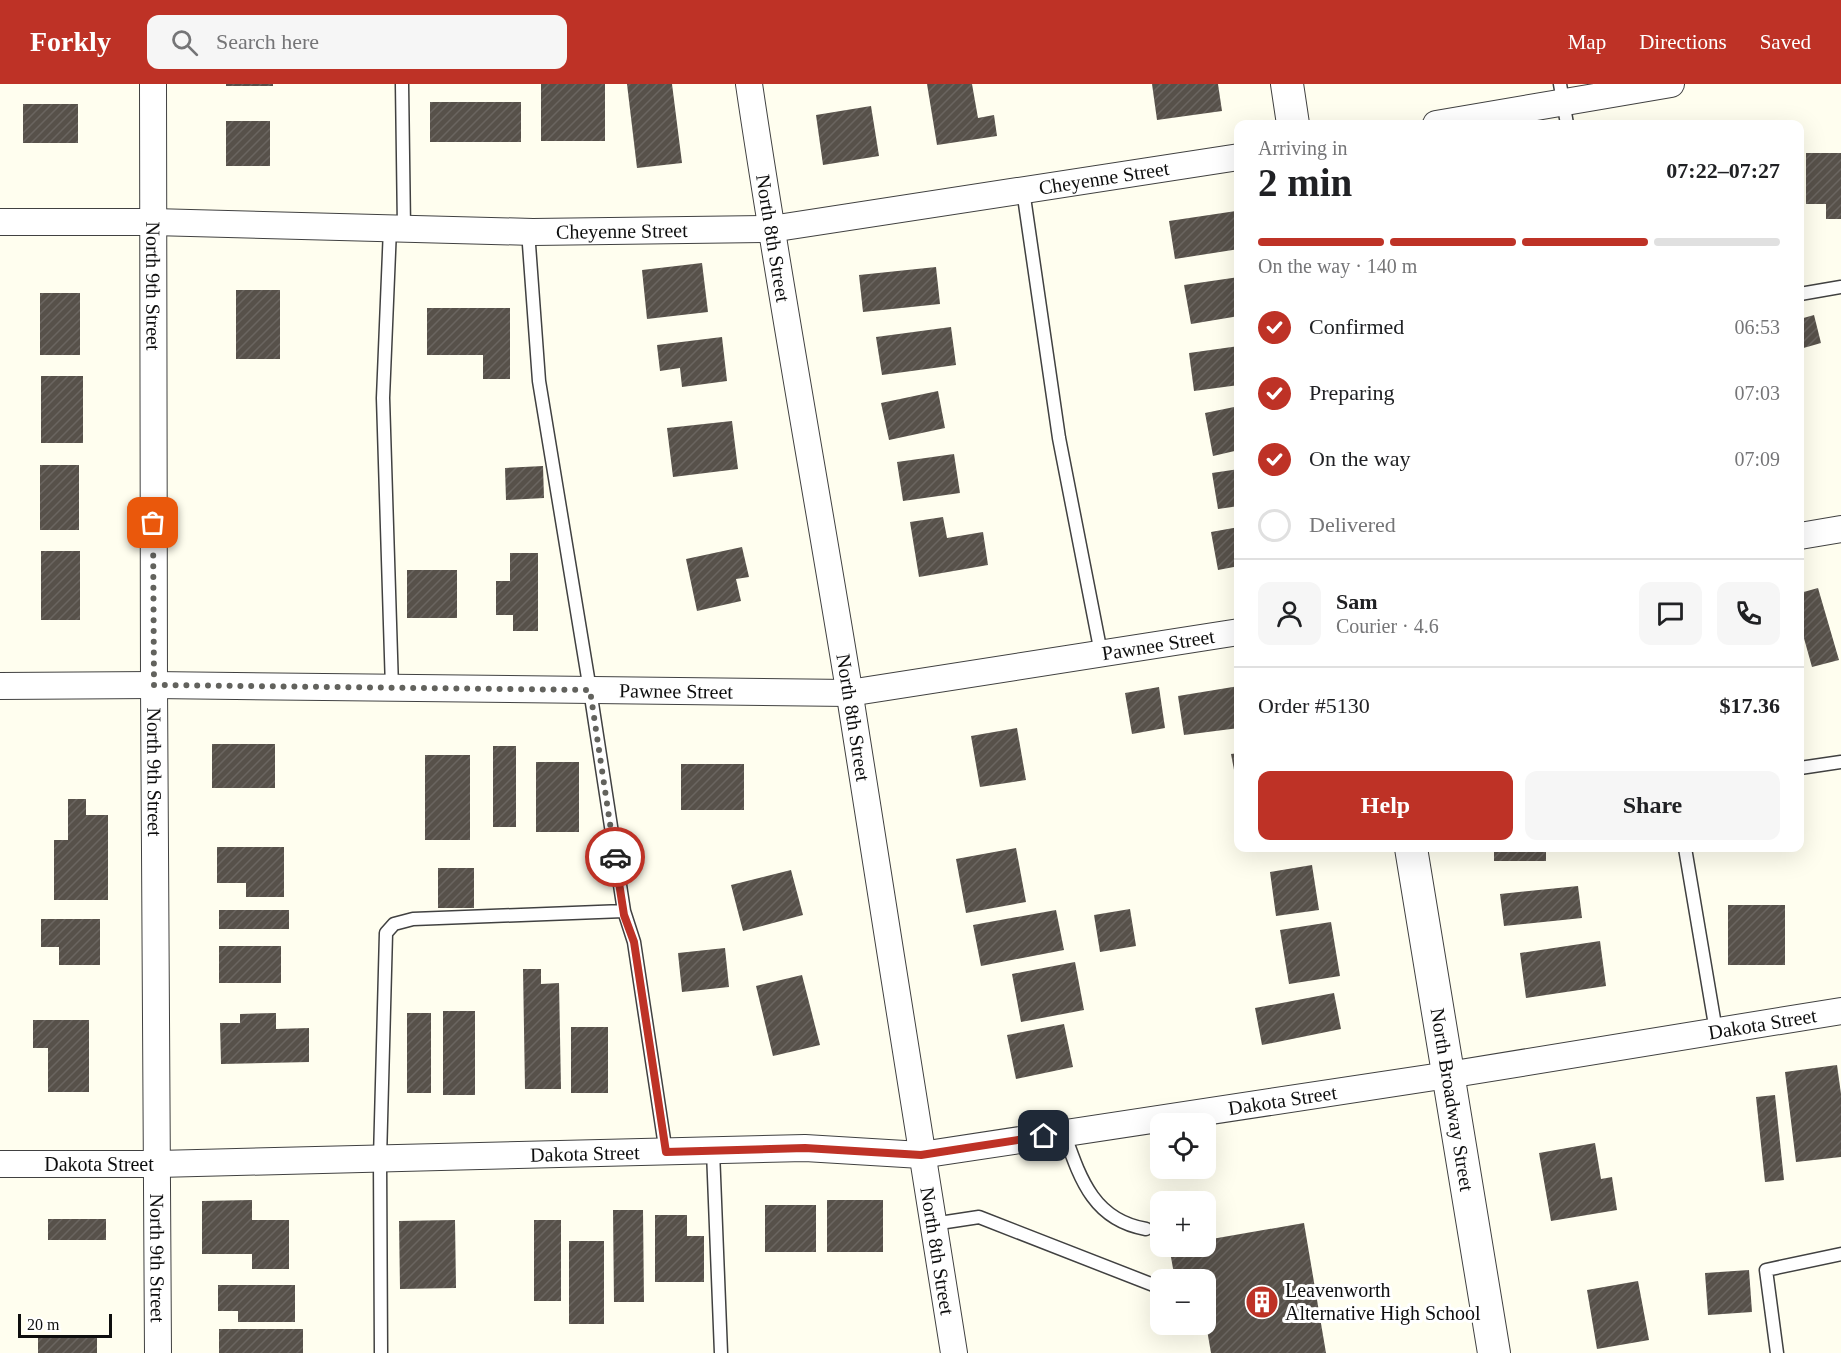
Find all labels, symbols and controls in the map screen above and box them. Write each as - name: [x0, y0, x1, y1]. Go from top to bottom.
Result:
- search box: [147, 15, 567, 69]
- text: Forkly: [30, 26, 111, 57]
- icon: search: [168, 26, 201, 59]
- text: Search here: [216, 29, 319, 54]
- text: Map: [1568, 30, 1606, 54]
- text: Directions: [1639, 30, 1727, 54]
- text: Saved: [1760, 30, 1811, 54]
- text: Arriving in: [1258, 137, 1347, 159]
- street label: Cheyenne Street: [1037, 157, 1171, 199]
- text: 07:22–07:27: [1666, 158, 1780, 183]
- text: 2 min: [1258, 161, 1352, 204]
- street label: North 8th Street: [752, 173, 794, 304]
- street label: Cheyenne Street: [556, 219, 688, 243]
- street label: North 9th Street: [142, 222, 164, 351]
- text: On the way · 140 m: [1258, 255, 1417, 277]
- icon: check: [1258, 311, 1291, 344]
- text: Confirmed: [1309, 314, 1404, 339]
- text: 06:53: [1734, 316, 1780, 338]
- icon: check: [1258, 377, 1291, 410]
- text: Preparing: [1309, 380, 1395, 405]
- text: 07:03: [1734, 382, 1780, 404]
- icon: check: [1258, 443, 1291, 476]
- text: On the way: [1309, 446, 1410, 471]
- text: 07:09: [1734, 448, 1780, 470]
- pin: [127, 497, 178, 548]
- icon: bag: [136, 506, 169, 539]
- text: Delivered: [1309, 512, 1396, 537]
- button: person: [1258, 582, 1321, 645]
- button: chat: [1639, 582, 1702, 645]
- button: phone: [1717, 582, 1780, 645]
- text: Sam: [1336, 589, 1378, 614]
- text: Courier · 4.6: [1336, 615, 1439, 637]
- street label: Pawnee Street: [1100, 625, 1217, 664]
- street label: North 8th Street: [832, 652, 874, 783]
- street label: Pawnee Street: [619, 679, 733, 703]
- text: Order #5130: [1258, 693, 1370, 718]
- text: $17.36: [1720, 693, 1780, 718]
- street label: North 9th Street: [143, 707, 166, 837]
- button: Help: [1258, 771, 1513, 840]
- button: Share: [1525, 771, 1780, 840]
- courier: [585, 827, 645, 887]
- icon: car: [599, 841, 632, 874]
- street label: Dakota Street: [1707, 1004, 1819, 1043]
- street label: North Broadway Street: [1426, 1006, 1478, 1193]
- street label: Dakota Street: [1227, 1081, 1339, 1119]
- pin: [1018, 1110, 1069, 1161]
- map controls: [1150, 1113, 1216, 1335]
- button: locate: [1150, 1113, 1216, 1179]
- icon: home: [1027, 1119, 1060, 1152]
- street label: Dakota Street: [530, 1141, 640, 1166]
- street label: Dakota Street: [44, 1153, 154, 1175]
- street label: North 8th Street: [916, 1185, 959, 1317]
- button: +: [1150, 1191, 1216, 1257]
- street label: North 9th Street: [146, 1193, 169, 1323]
- button: −: [1150, 1269, 1216, 1335]
- place label: Leavenworth Alternative High School: [1285, 1279, 1481, 1325]
- building icon: Leavenworth Alternative High School: [1244, 1284, 1280, 1320]
- scale bar: [18, 1311, 112, 1338]
- text: 20 m: [27, 1316, 59, 1333]

